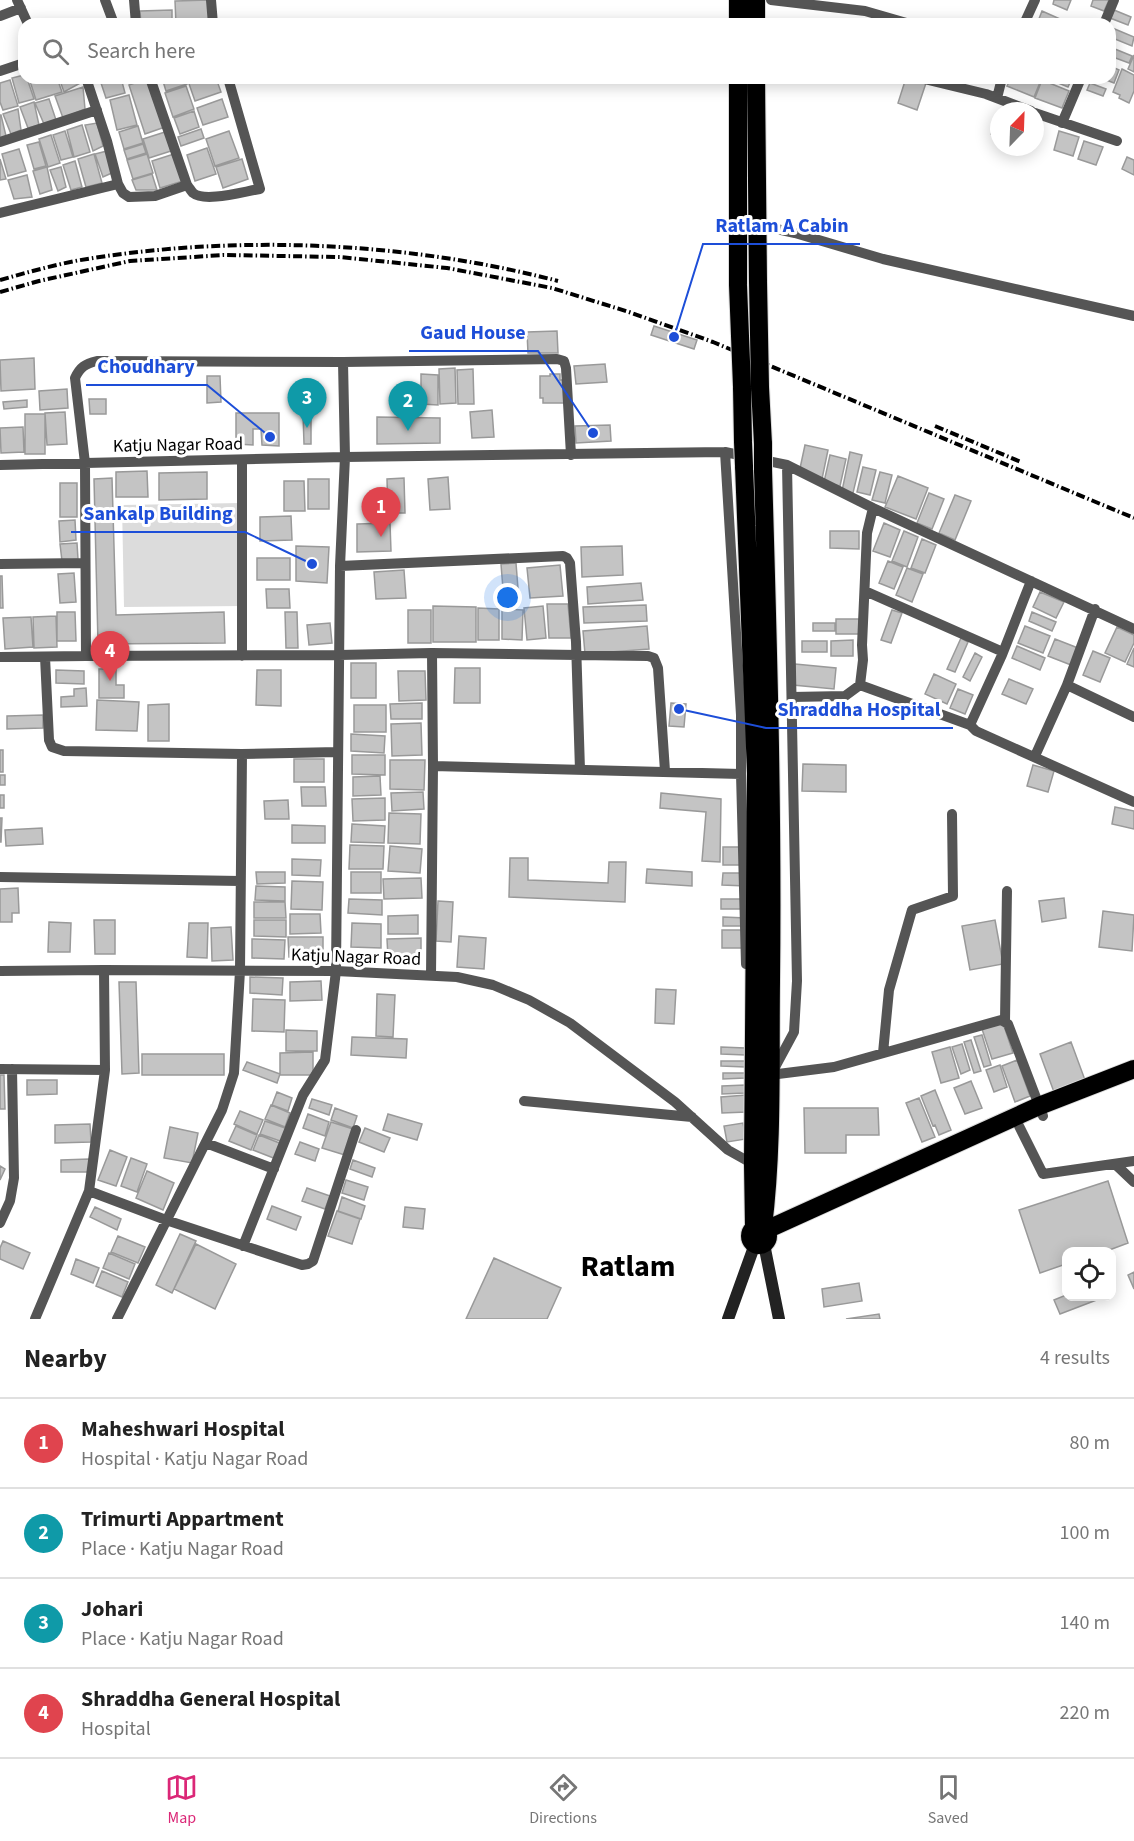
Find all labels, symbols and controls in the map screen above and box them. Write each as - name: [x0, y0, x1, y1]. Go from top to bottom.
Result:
- search box: [18, 18, 1116, 84]
- icon: search: [39, 35, 72, 68]
- text: Search here: [87, 35, 195, 67]
- north arrow: [990, 102, 1044, 156]
- callout: Ratlam A Cabin: [703, 206, 860, 244]
- text: Ratlam A Cabin: [715, 212, 849, 240]
- callout: Gaud House: [409, 313, 538, 351]
- text: Gaud House: [420, 319, 526, 347]
- callout: Choudhary: [86, 347, 207, 385]
- text: Choudhary: [97, 353, 195, 381]
- pin: 3: [288, 378, 326, 428]
- pin: 2: [388, 382, 428, 431]
- street label: Katju Nagar Road: [113, 431, 243, 459]
- pin: 1: [362, 488, 400, 537]
- callout: Sankalp Building: [71, 494, 245, 532]
- text: Sankalp Building: [83, 500, 233, 528]
- your location: [493, 583, 522, 612]
- pin: 4: [90, 632, 130, 681]
- callout: Shraddha Hospital: [766, 690, 953, 728]
- text: Shraddha Hospital: [777, 696, 941, 724]
- street label: Katju Nagar Road: [290, 942, 422, 972]
- district label: Ratlam: [581, 1245, 676, 1288]
- map controls: [1062, 1247, 1116, 1301]
- button: locate: [1062, 1247, 1116, 1301]
- text: Nearby: [24, 1340, 107, 1377]
- text: 4 results: [1040, 1344, 1110, 1372]
- text: Maheshwari Hospital: [81, 1413, 285, 1445]
- text: 1: [38, 1429, 49, 1457]
- text: 80 m: [1070, 1429, 1110, 1457]
- text: Hospital · Katju Nagar Road: [81, 1445, 308, 1473]
- text: Trimurti Appartment: [81, 1503, 284, 1535]
- text: 2: [38, 1519, 49, 1547]
- text: 100 m: [1060, 1519, 1110, 1547]
- text: Place · Katju Nagar Road: [81, 1535, 284, 1563]
- text: Johari: [81, 1593, 143, 1625]
- text: 3: [38, 1609, 49, 1637]
- text: 140 m: [1060, 1609, 1110, 1637]
- text: Place · Katju Nagar Road: [81, 1625, 284, 1653]
- text: Shraddha General Hospital: [81, 1683, 340, 1715]
- text: 4: [38, 1699, 49, 1727]
- text: 220 m: [1060, 1699, 1110, 1727]
- text: Hospital: [81, 1715, 151, 1743]
- tab: Map: [165, 1771, 198, 1829]
- tab: Directions: [529, 1771, 597, 1829]
- tab: Saved: [928, 1771, 969, 1829]

